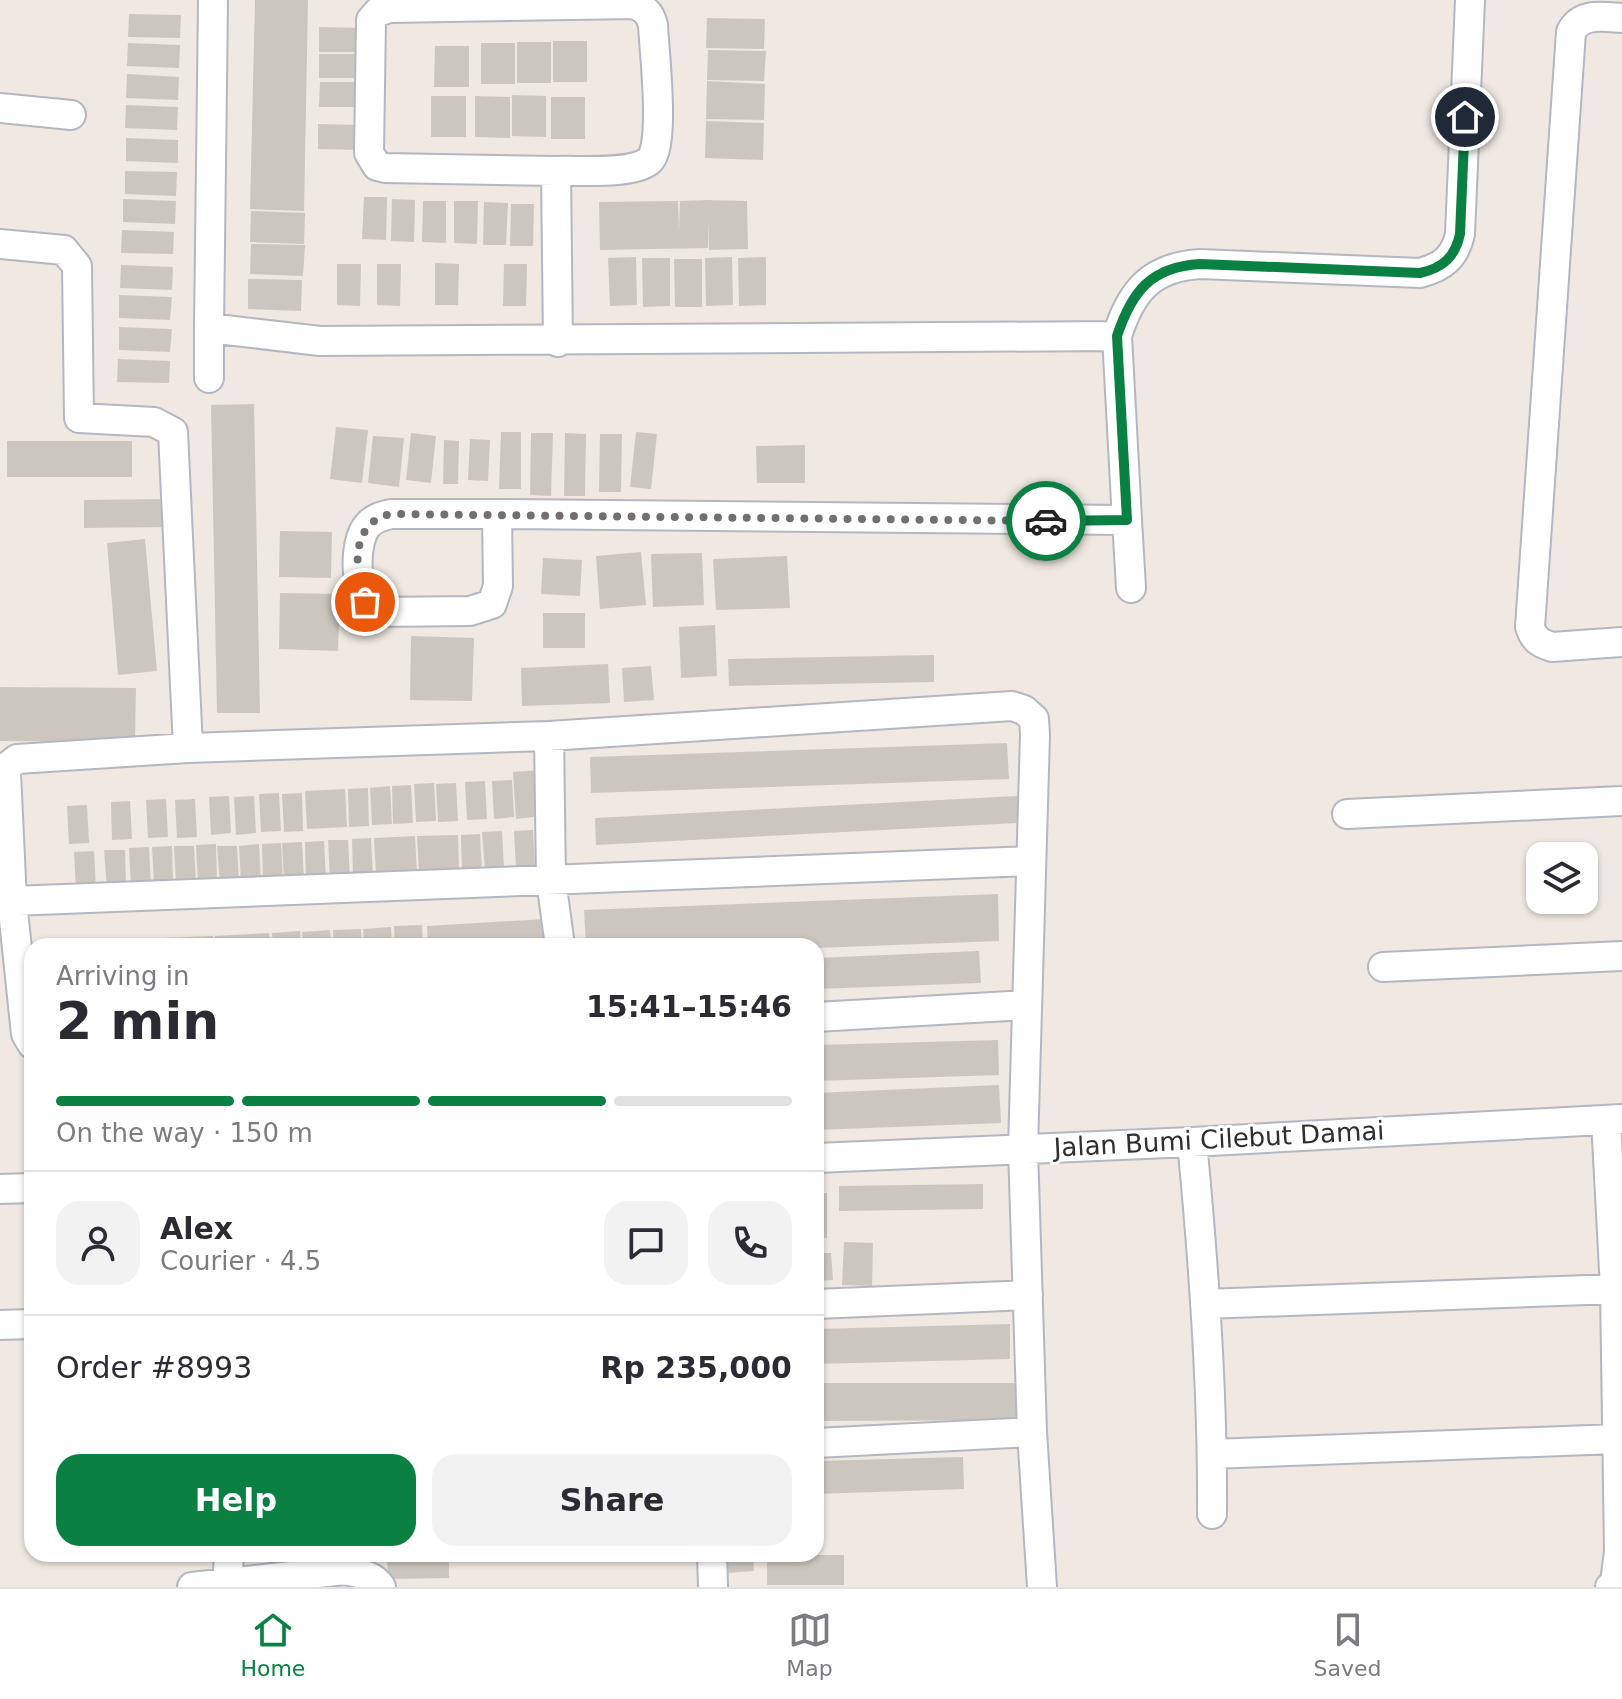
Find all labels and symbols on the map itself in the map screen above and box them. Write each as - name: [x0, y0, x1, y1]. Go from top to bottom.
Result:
- pin: [1431, 83, 1499, 151]
- courier: [1006, 481, 1086, 561]
- pin: [331, 568, 399, 636]
- street label: Jalan Bumi Cilebut Damai: [1051, 1115, 1385, 1163]

